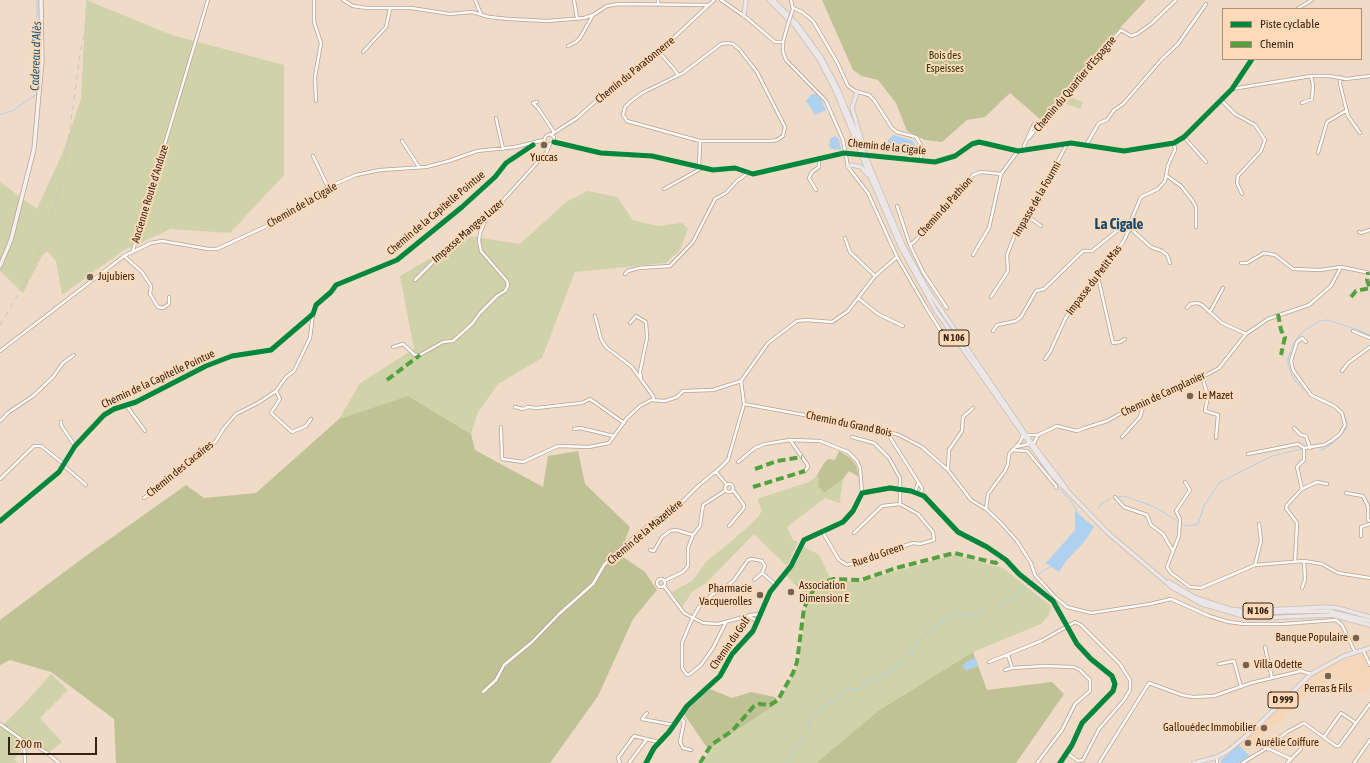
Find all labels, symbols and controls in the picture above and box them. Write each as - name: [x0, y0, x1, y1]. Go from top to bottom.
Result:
- legend: [1222, 8, 1362, 60]
- text: Piste cyclable: [1260, 17, 1320, 31]
- water label: Cadereau d'Alès: [28, 21, 44, 91]
- street label: Chemin du Quartier d'Espagne: [1031, 33, 1119, 135]
- street label: Chemin du Paratonnerre: [593, 34, 677, 106]
- text: Chemin: [1260, 37, 1294, 51]
- park label: Bois des Espeisses: [926, 49, 964, 75]
- street label: Chemin de la Cigale: [847, 136, 927, 158]
- marker: Yuccas: [539, 140, 549, 150]
- street label: Ancienne Route d'Anduze: [129, 143, 171, 245]
- place label: Yuccas: [530, 151, 558, 165]
- street label: Impasse de la Fourmi: [1010, 159, 1064, 239]
- street label: Chemin de la Capitelle Pointue: [384, 168, 488, 258]
- street label: Chemin du Pathion: [915, 174, 975, 240]
- street label: Chemin de la Cigale: [265, 180, 339, 230]
- street label: Impasse Mangea Luzer: [429, 196, 507, 266]
- district label: La Cigale: [1095, 215, 1143, 233]
- street label: Impasse du Petit Mas: [1063, 242, 1125, 318]
- place label: Jujubiers: [98, 270, 135, 284]
- marker: Jujubiers: [85, 272, 95, 282]
- road number: N 106: [939, 330, 969, 346]
- street label: Chemin de la Capitelle Pointue: [99, 347, 217, 411]
- street label: Chemin de Camplanier: [1119, 369, 1207, 419]
- place label: Le Mazet: [1198, 389, 1233, 403]
- marker: Le Mazet: [1185, 391, 1195, 401]
- street label: Chemin du Grand Bois: [805, 408, 893, 440]
- street label: Chemin des Cacaïres: [144, 438, 216, 500]
- street label: Chemin de la Mazetière: [605, 497, 685, 567]
- street label: Rue du Green: [850, 540, 906, 570]
- place label: Association Dimension E: [799, 579, 849, 605]
- place label: Pharmacie Vacquerolles: [699, 582, 752, 608]
- marker: Association Dimension E: [786, 587, 796, 597]
- marker: Pharmacie Vacquerolles: [755, 590, 765, 600]
- road number: N 106: [1243, 603, 1273, 619]
- street label: Chemin du Golf: [707, 614, 753, 672]
- place label: Banque Populaire: [1276, 631, 1348, 645]
- marker: Banque Populaire: [1351, 633, 1361, 643]
- place label: Villa Odette: [1254, 658, 1302, 672]
- marker: Villa Odette: [1241, 660, 1251, 670]
- marker: Perras & Fils: [1323, 671, 1333, 681]
- place label: Perras & Fils: [1304, 682, 1352, 696]
- road number: D 999: [1268, 692, 1298, 708]
- place label: Gallouédec Immobilier: [1163, 721, 1256, 735]
- marker: Gallouédec Immobilier: [1259, 723, 1269, 733]
- scale bar: [10, 729, 99, 755]
- place label: Aurélie Coiffure: [1256, 736, 1319, 750]
- text: 200 m: [15, 737, 42, 751]
- marker: Aurélie Coiffure: [1243, 738, 1253, 748]

